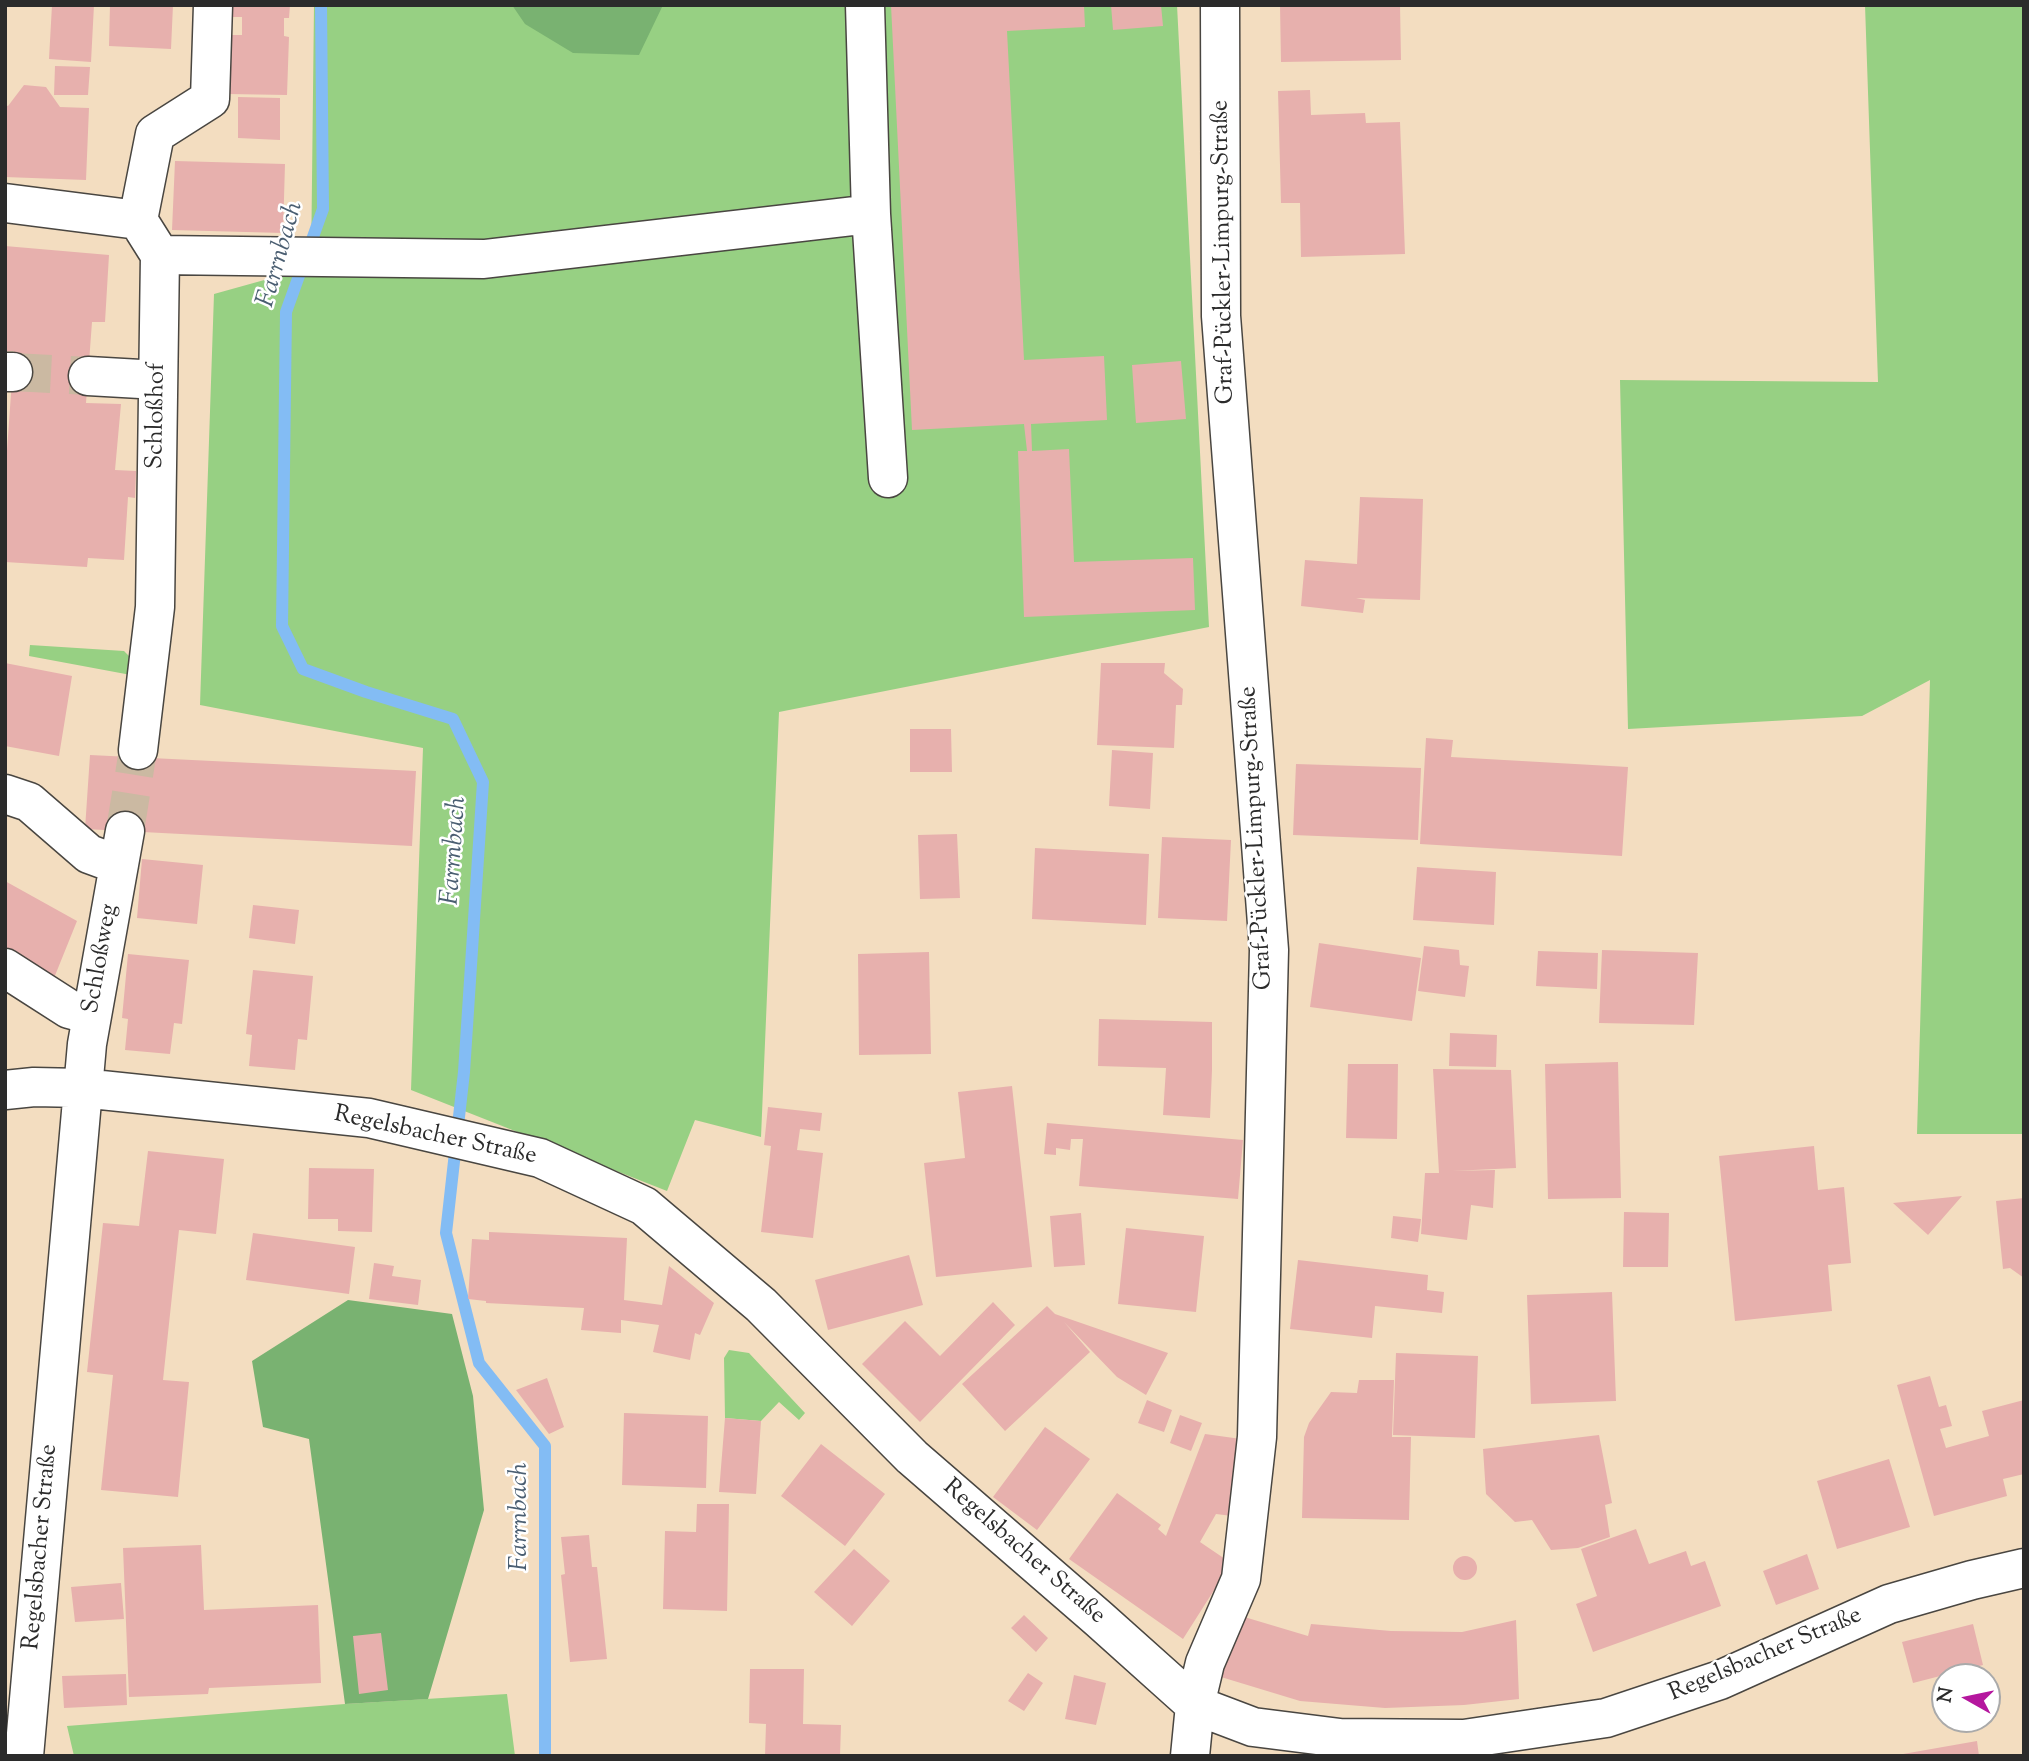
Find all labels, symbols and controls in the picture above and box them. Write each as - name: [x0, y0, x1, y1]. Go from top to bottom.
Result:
- street label: Graf-Pückler-Limpurg-Straße: [1208, 100, 1242, 404]
- water label: Farrnbach: [252, 199, 312, 311]
- street label: Schloßhof: [143, 362, 173, 470]
- street label: Graf-Pückler-Limpurg-Straße: [1236, 685, 1280, 991]
- water label: Farrnbach: [437, 796, 475, 906]
- street label: Schloßweg: [78, 902, 126, 1016]
- street label: Regelsbacher Straße: [331, 1101, 539, 1173]
- street label: Regelsbacher Straße: [19, 1443, 65, 1651]
- water label: Farrnbach: [506, 1463, 538, 1571]
- street label: Regelsbacher Straße: [936, 1474, 1110, 1632]
- street label: Regelsbacher Straße: [1665, 1602, 1867, 1710]
- north arrow: [1931, 1663, 2001, 1733]
- text: N: [1932, 1685, 1961, 1705]

